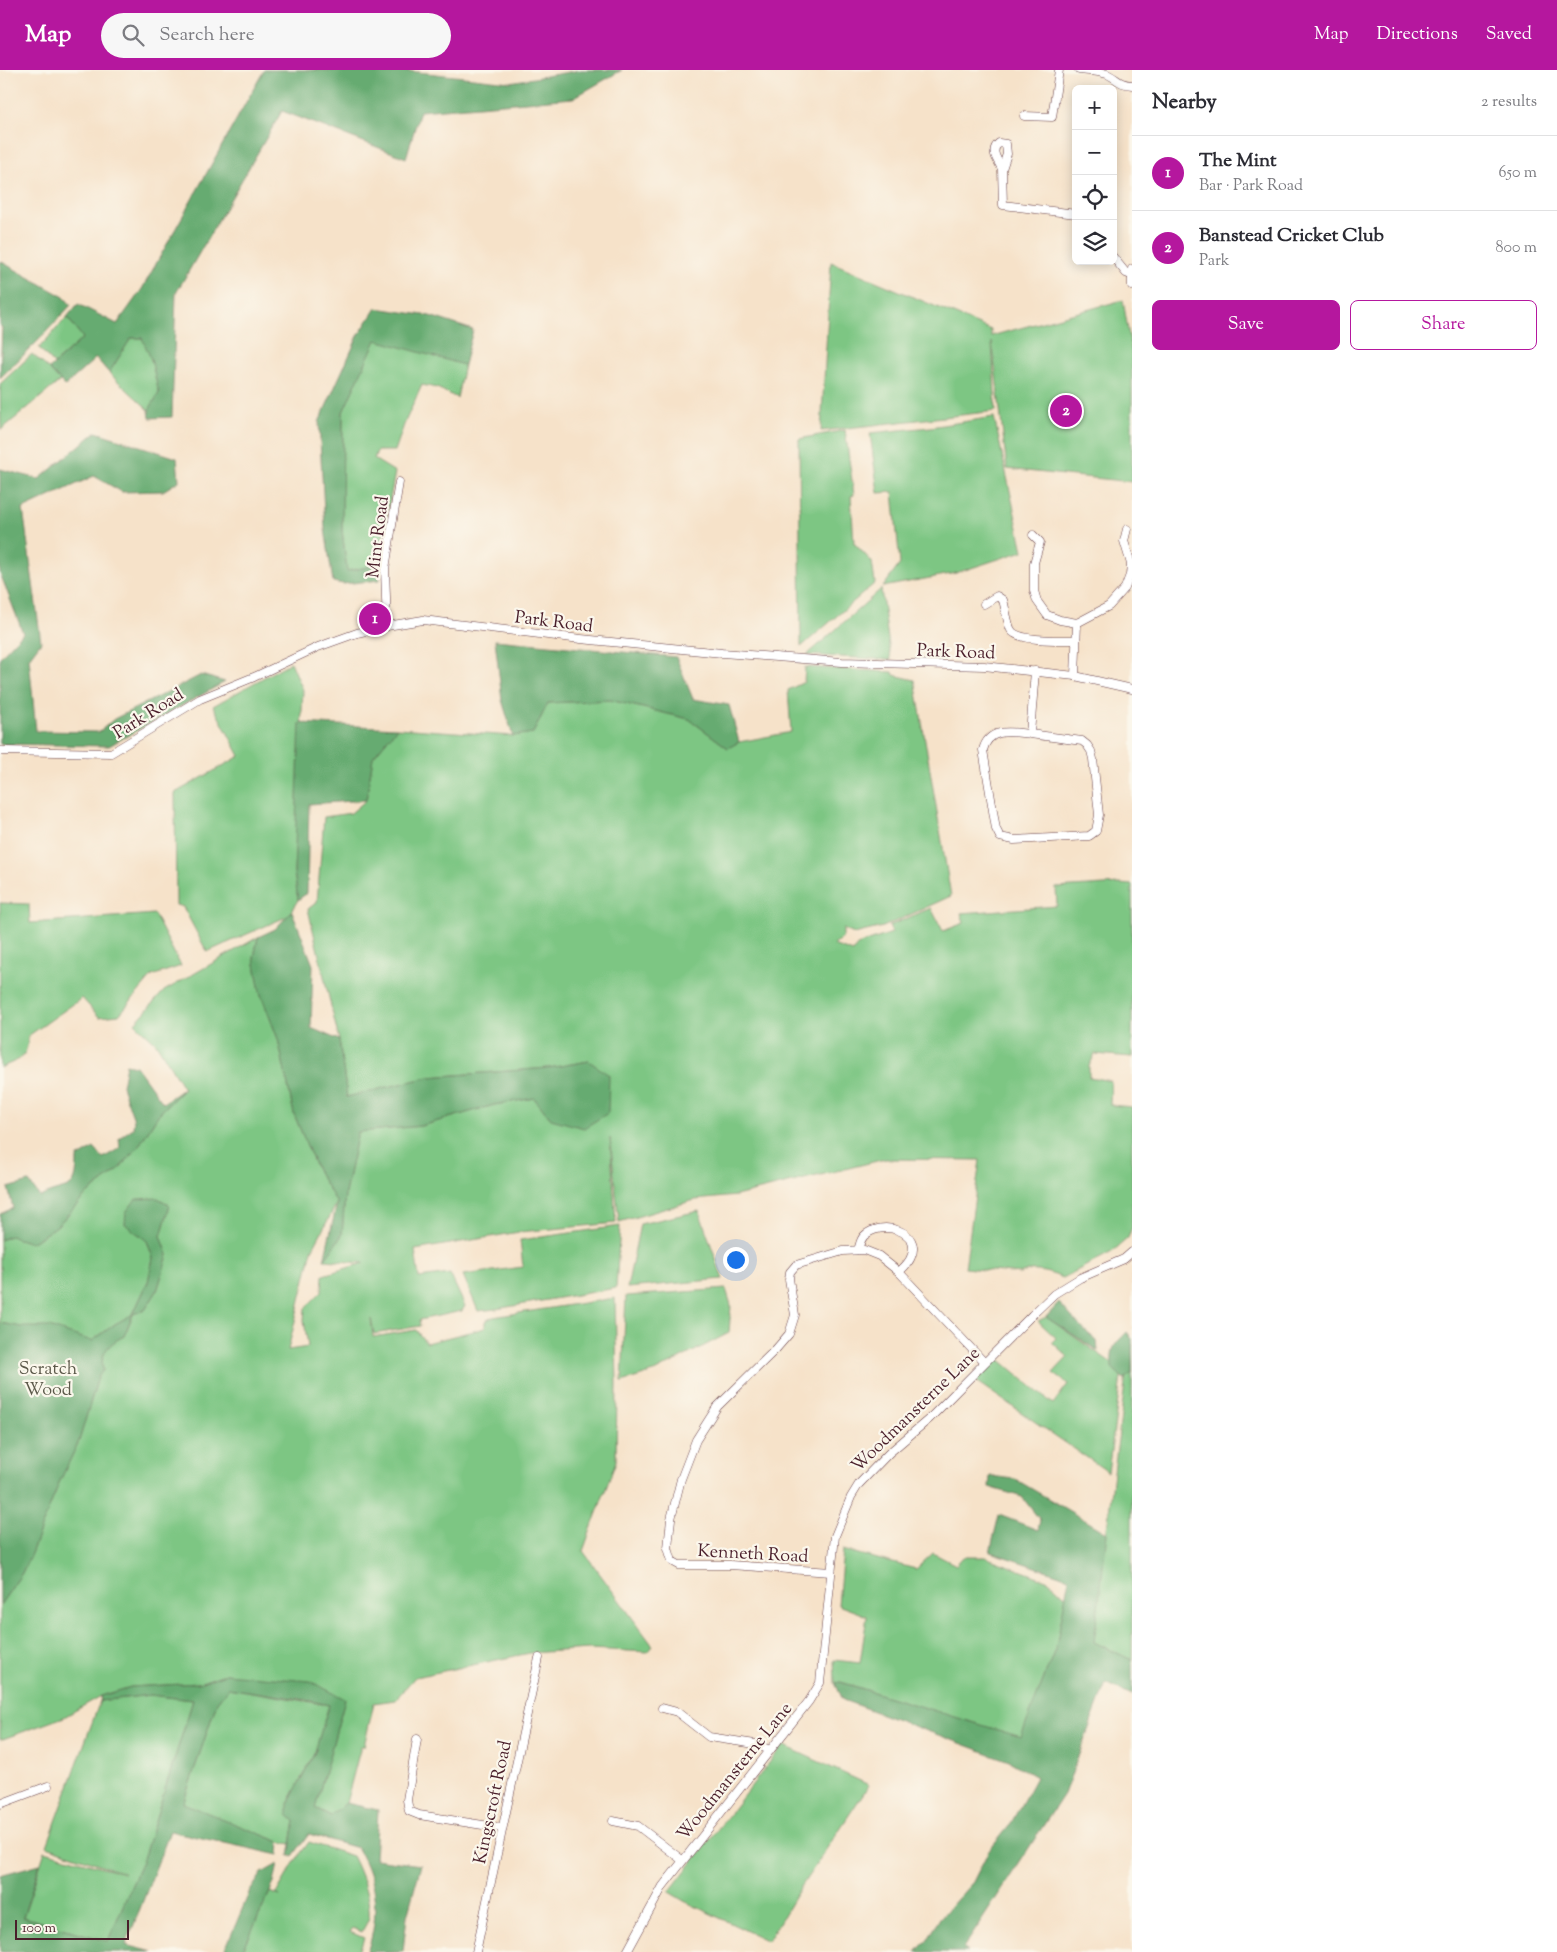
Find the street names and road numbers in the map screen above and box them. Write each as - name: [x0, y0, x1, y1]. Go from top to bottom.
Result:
- street label: Mint Road: [361, 495, 397, 580]
- street label: Park Road: [513, 605, 594, 641]
- street label: Park Road: [916, 639, 996, 667]
- street label: Park Road: [109, 683, 189, 747]
- street label: Woodmansterne Lane: [846, 1342, 987, 1479]
- street label: Kenneth Road: [697, 1539, 809, 1571]
- street label: Woodmansterne Lane: [672, 1698, 799, 1847]
- street label: Kingscroft Road: [468, 1738, 520, 1867]

